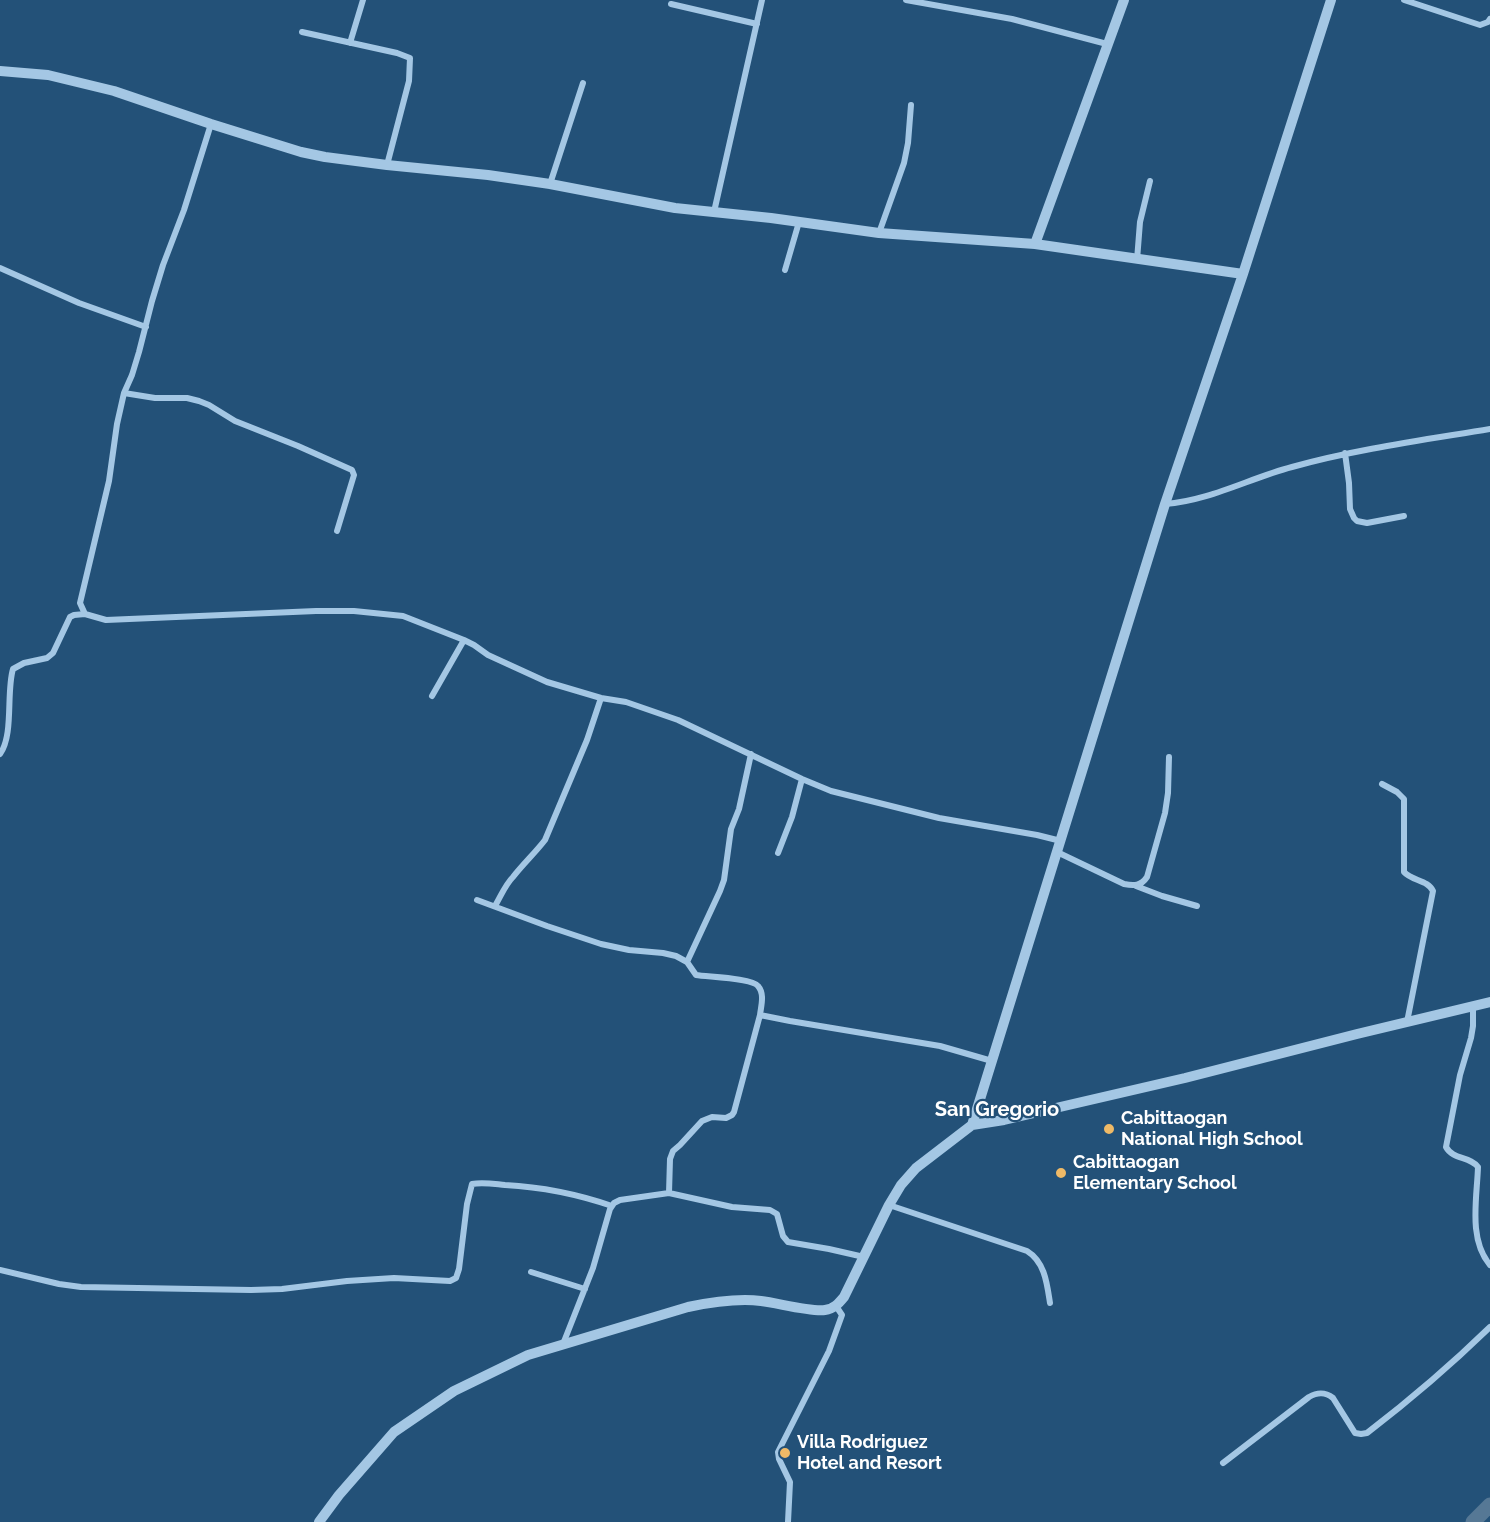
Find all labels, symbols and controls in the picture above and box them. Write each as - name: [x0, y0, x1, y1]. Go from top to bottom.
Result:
- district label: San Gregorio: [935, 1098, 1059, 1122]
- place label: Cabittaogan National High School: [1121, 1108, 1303, 1150]
- marker: Cabittaogan National High School: [1102, 1122, 1116, 1136]
- place label: Cabittaogan Elementary School: [1073, 1152, 1237, 1194]
- marker: Cabittaogan Elementary School: [1054, 1166, 1068, 1180]
- place label: Villa Rodriguez Hotel and Resort: [797, 1432, 942, 1474]
- marker: Villa Rodriguez Hotel and Resort: [778, 1446, 792, 1460]

